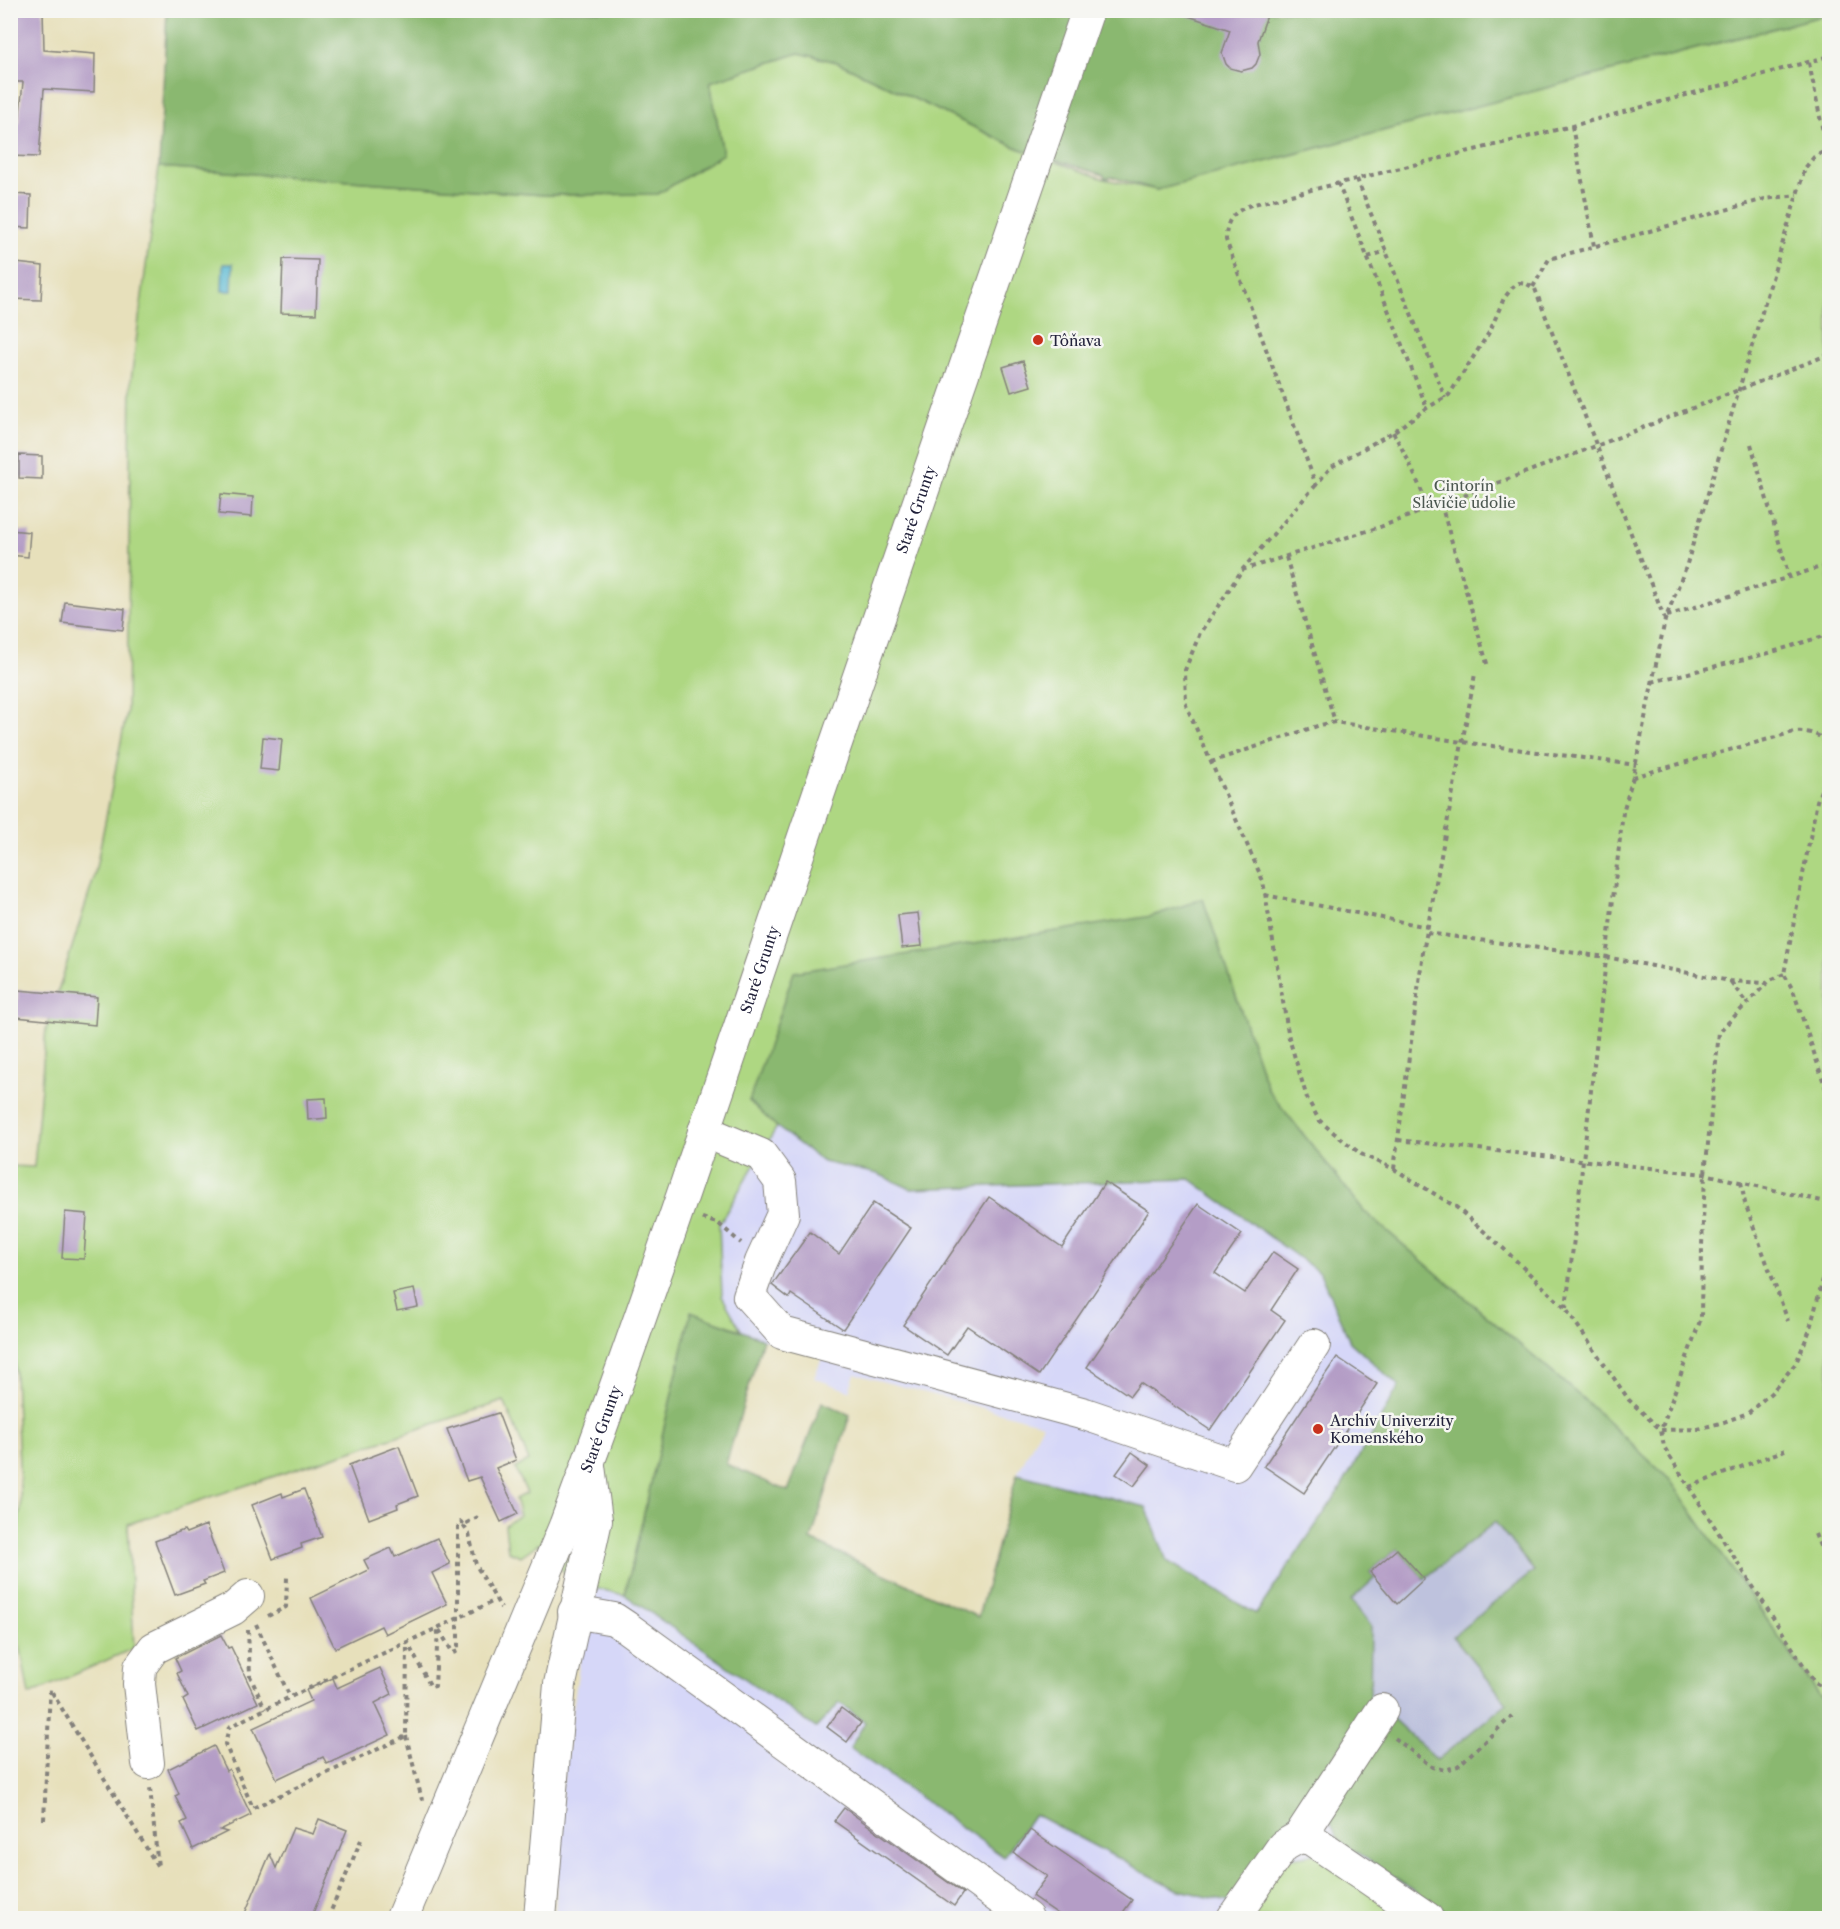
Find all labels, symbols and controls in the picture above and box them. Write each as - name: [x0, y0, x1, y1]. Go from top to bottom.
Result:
- place label: Tôňava: [1050, 331, 1101, 350]
- marker: Tôňava: [1031, 333, 1045, 347]
- street label: Staré Grunty: [892, 462, 940, 556]
- park label: Cintorín Slávičie údolie: [1412, 476, 1516, 512]
- street label: Staré Grunty: [736, 922, 783, 1016]
- street label: Staré Grunty: [576, 1382, 625, 1475]
- place label: Archív Univerzity Komenského: [1329, 1411, 1455, 1447]
- marker: Archív Univerzity Komenského: [1311, 1422, 1325, 1436]

